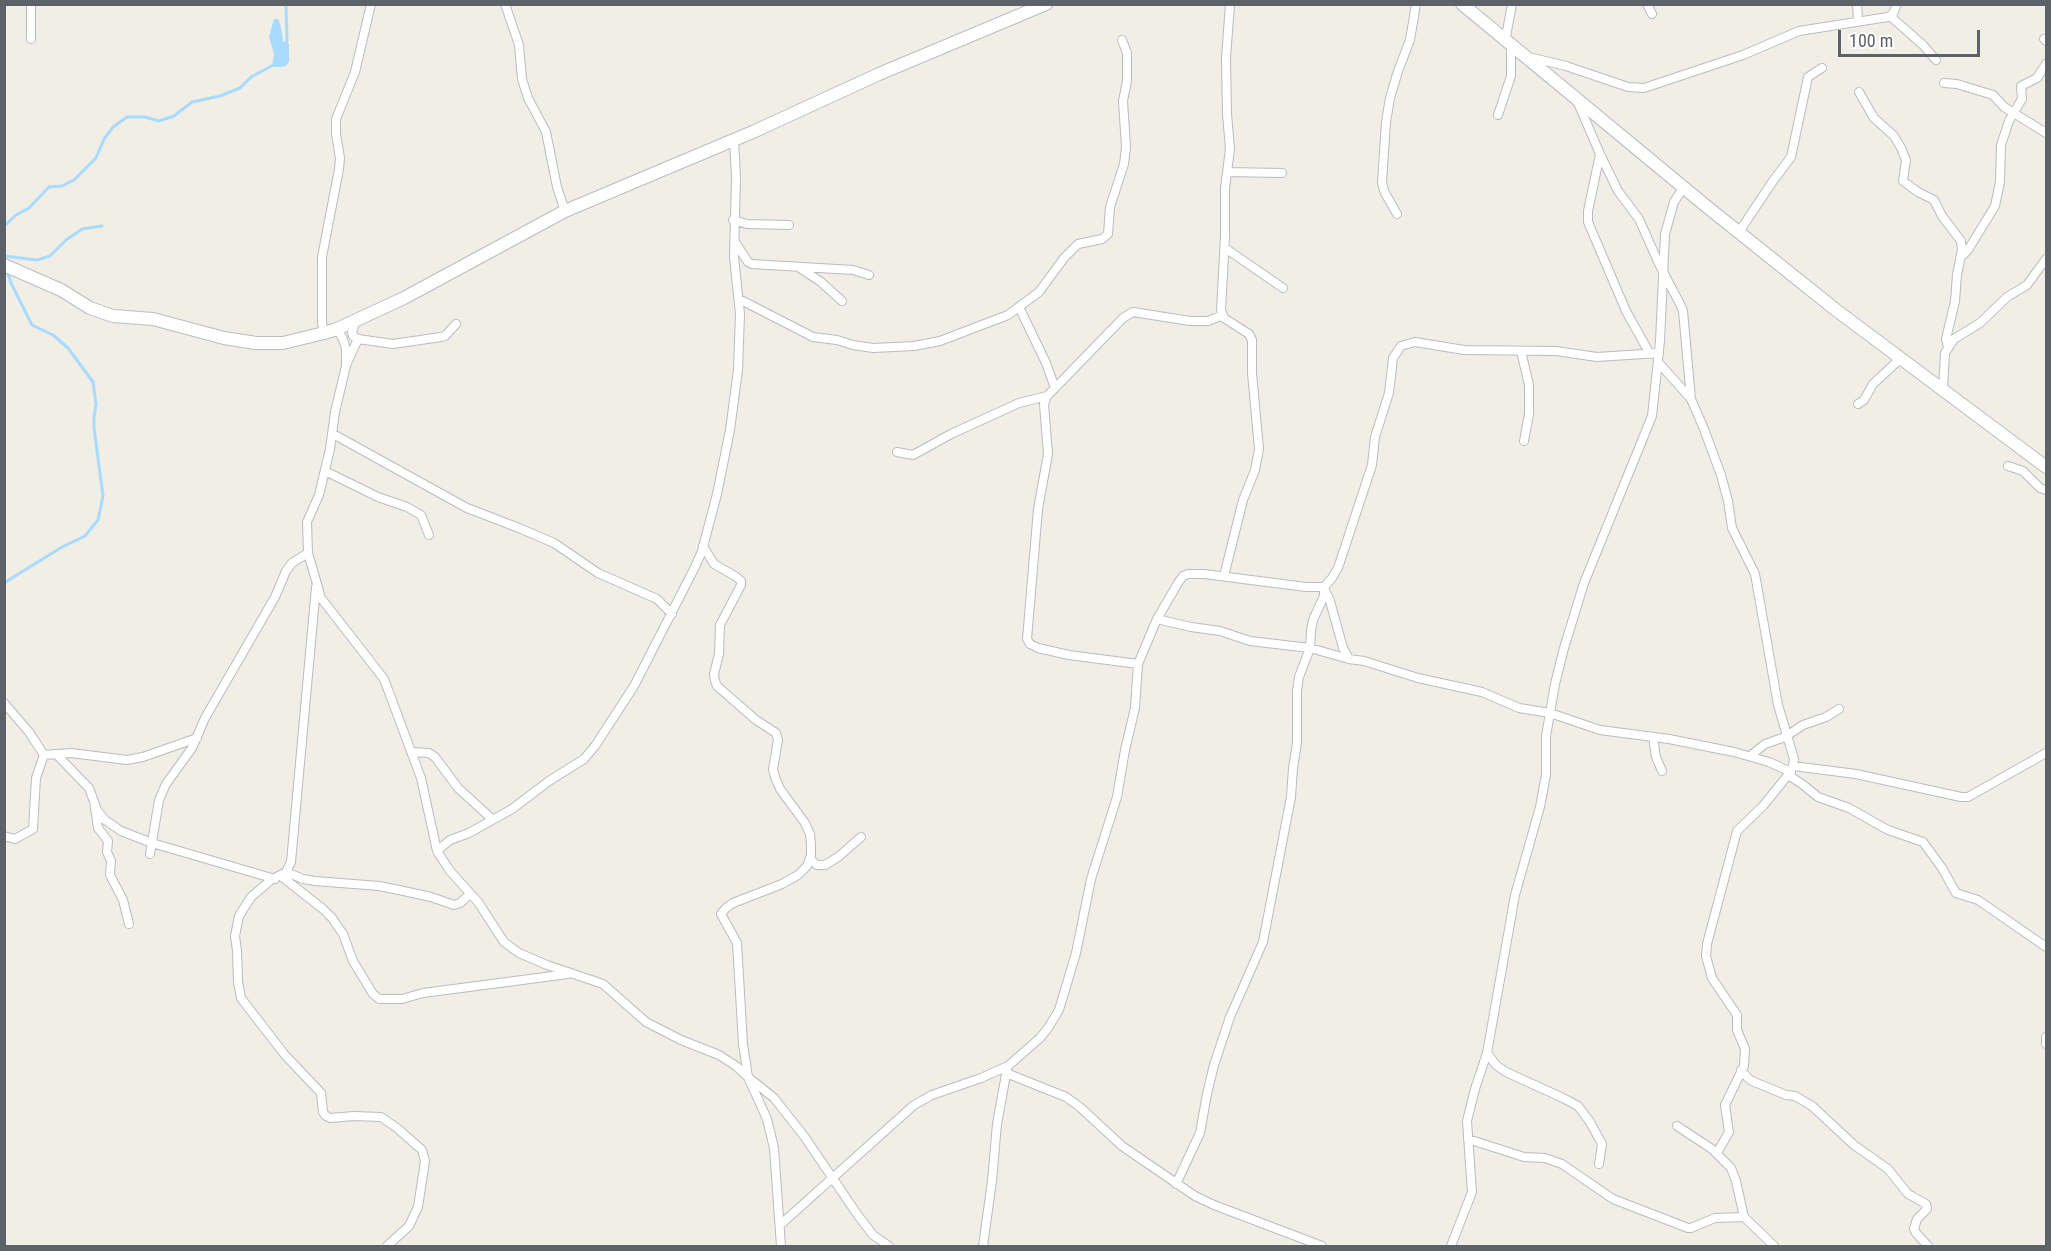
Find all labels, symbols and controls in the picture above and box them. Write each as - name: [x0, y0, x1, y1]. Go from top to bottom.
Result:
- scale bar: [1841, 18, 1984, 56]
- text: 100 m: [1849, 30, 1893, 51]

